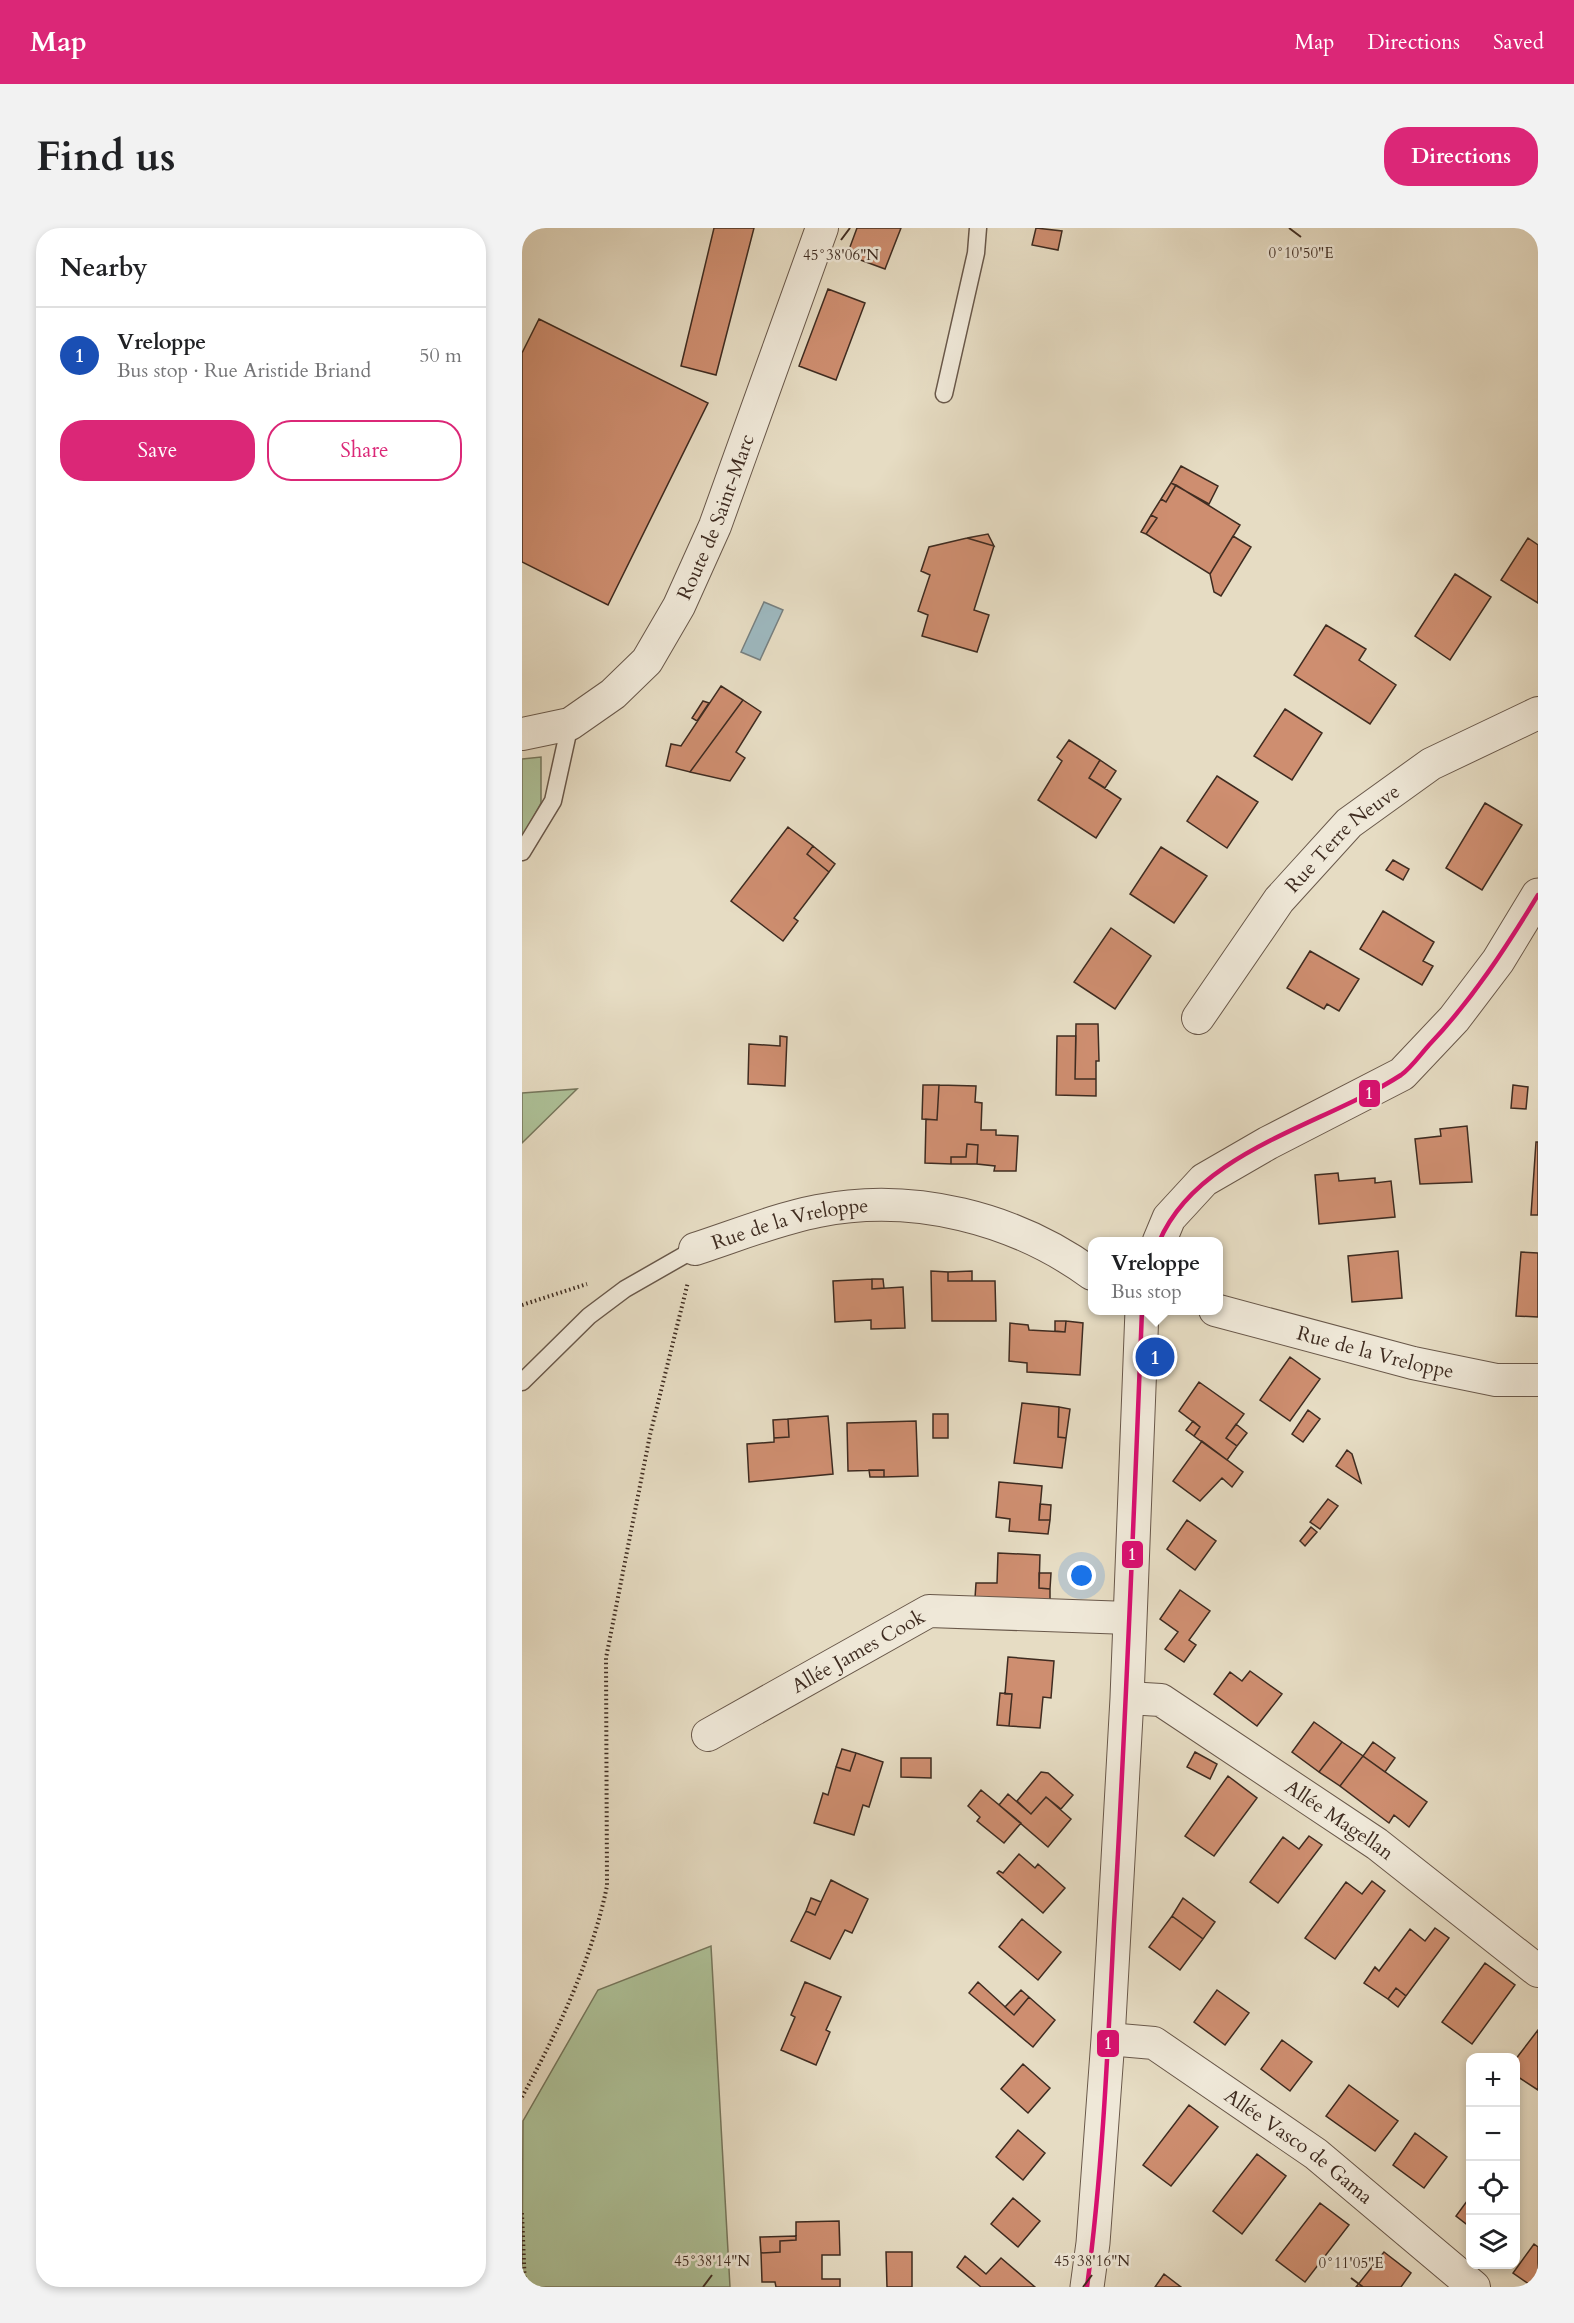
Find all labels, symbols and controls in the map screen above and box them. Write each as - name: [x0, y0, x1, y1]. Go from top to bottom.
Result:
- text: Map: [30, 23, 87, 61]
- text: Map: [1294, 28, 1334, 57]
- text: Directions: [1367, 28, 1460, 57]
- text: Saved: [1493, 28, 1544, 57]
- button: Directions: [1384, 127, 1538, 186]
- text: Find us: [36, 128, 176, 185]
- text: 0°10'50"E: [1269, 243, 1333, 263]
- text: 45°38'06"N: [803, 245, 879, 265]
- text: Nearby: [60, 250, 148, 285]
- text: Vreloppe: [117, 327, 206, 357]
- text: 1: [74, 342, 85, 369]
- text: 50 m: [419, 342, 462, 369]
- text: Bus stop · Rue Aristide Briand: [117, 357, 371, 384]
- button: Save: [60, 420, 255, 481]
- button: Share: [267, 420, 462, 481]
- street label: Route de Saint-Marc: [670, 430, 760, 604]
- street label: Rue Terre Neuve: [1279, 778, 1405, 898]
- line badge: 1: [1358, 1079, 1381, 1108]
- text: 1: [1365, 1083, 1373, 1105]
- street label: Rue de la Vreloppe: [708, 1192, 869, 1256]
- popup: [1088, 1237, 1223, 1315]
- text: Vreloppe: [1111, 1248, 1200, 1278]
- text: Bus stop: [1111, 1278, 1182, 1305]
- street label: Rue de la Vreloppe: [1294, 1319, 1456, 1385]
- pin: 1: [1136, 1334, 1174, 1380]
- line badge: 1: [1121, 1540, 1144, 1569]
- text: 1: [1128, 1544, 1136, 1566]
- your location: [1067, 1561, 1096, 1590]
- street label: Allée James Cook: [786, 1602, 930, 1699]
- street label: Allée Magellan: [1280, 1773, 1400, 1866]
- line badge: 1: [1096, 2029, 1120, 2058]
- text: 1: [1104, 2033, 1112, 2055]
- map controls: [1466, 2053, 1520, 2269]
- button: +: [1466, 2053, 1520, 2107]
- street label: Allée Vasco de Gama: [1219, 2082, 1379, 2210]
- button: −: [1466, 2107, 1520, 2161]
- button: locate: [1466, 2161, 1520, 2215]
- button: layers: [1466, 2215, 1520, 2269]
- text: 45°38'14"N: [674, 2251, 750, 2271]
- text: 45°38'16"N: [1054, 2251, 1130, 2271]
- text: 0°11'05"E: [1319, 2253, 1383, 2273]

